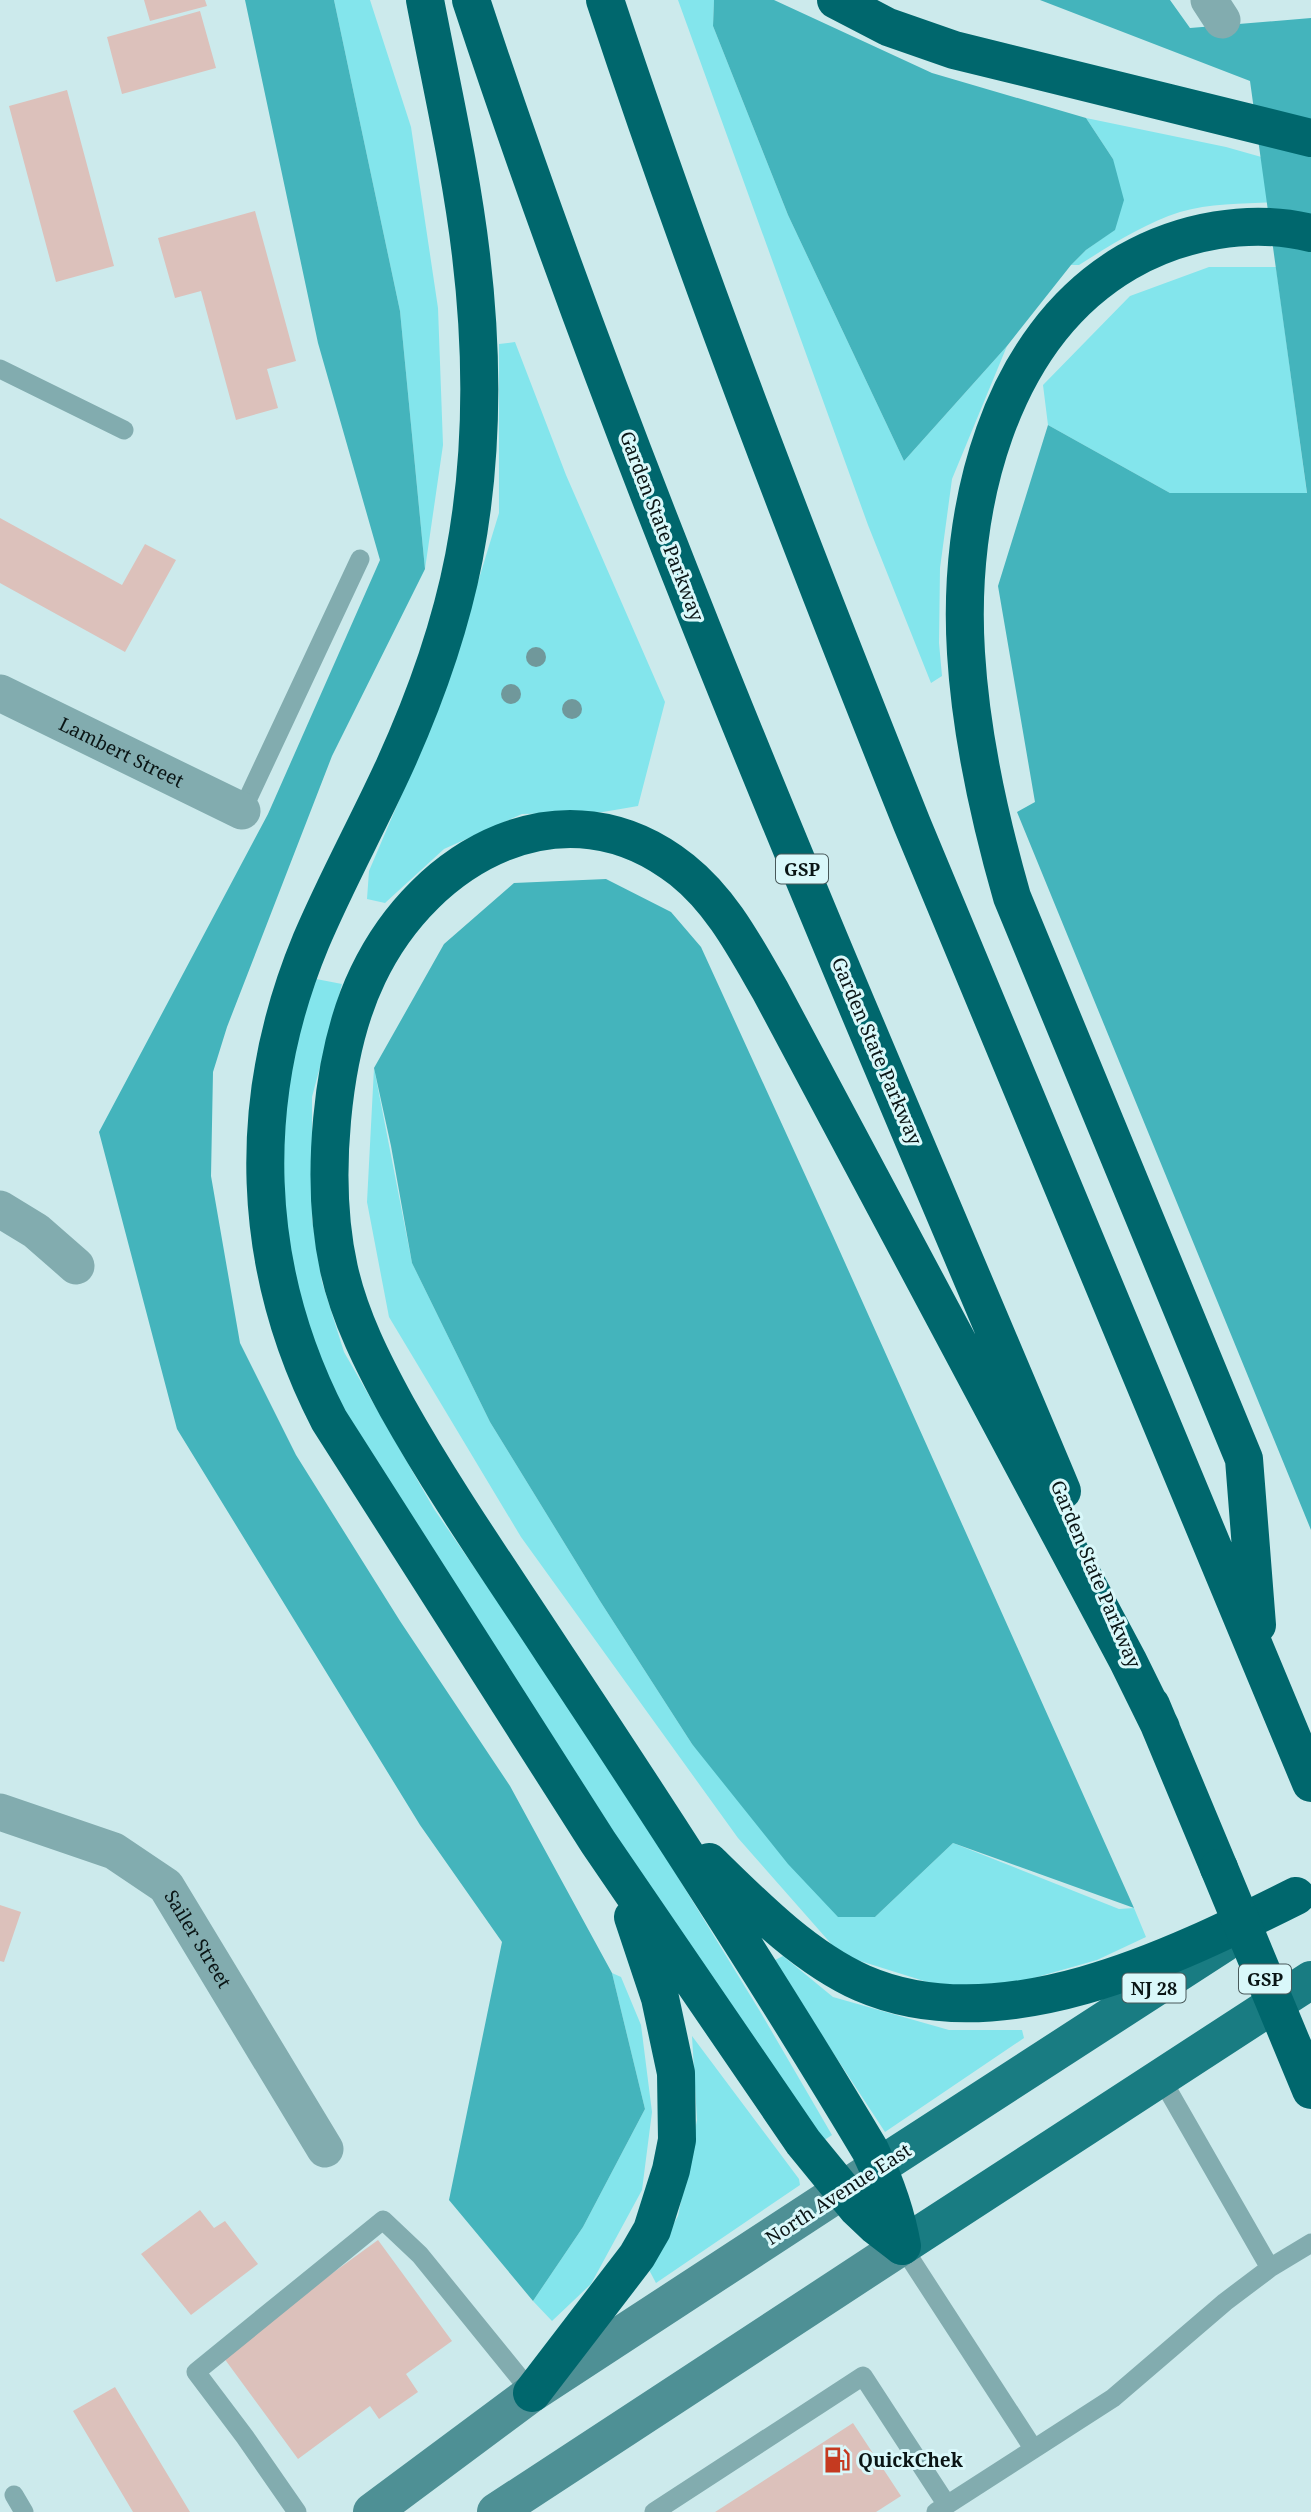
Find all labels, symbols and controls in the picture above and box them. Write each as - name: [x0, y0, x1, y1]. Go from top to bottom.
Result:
- street label: Garden State Parkway: [614, 427, 710, 625]
- street label: Lambert Street: [55, 711, 188, 794]
- road number: GSP: [776, 854, 828, 884]
- street label: Garden State Parkway: [826, 953, 928, 1149]
- street label: Garden State Parkway: [1045, 1476, 1147, 1672]
- street label: Sailer Street: [158, 1885, 238, 1993]
- road number: GSP: [1239, 1965, 1291, 1994]
- road number: NJ 28: [1122, 1974, 1186, 2002]
- street label: North Avenue East: [760, 2137, 916, 2251]
- fuel station icon: QuickChek: [822, 2445, 852, 2475]
- place label: QuickChek: [858, 2447, 964, 2473]

